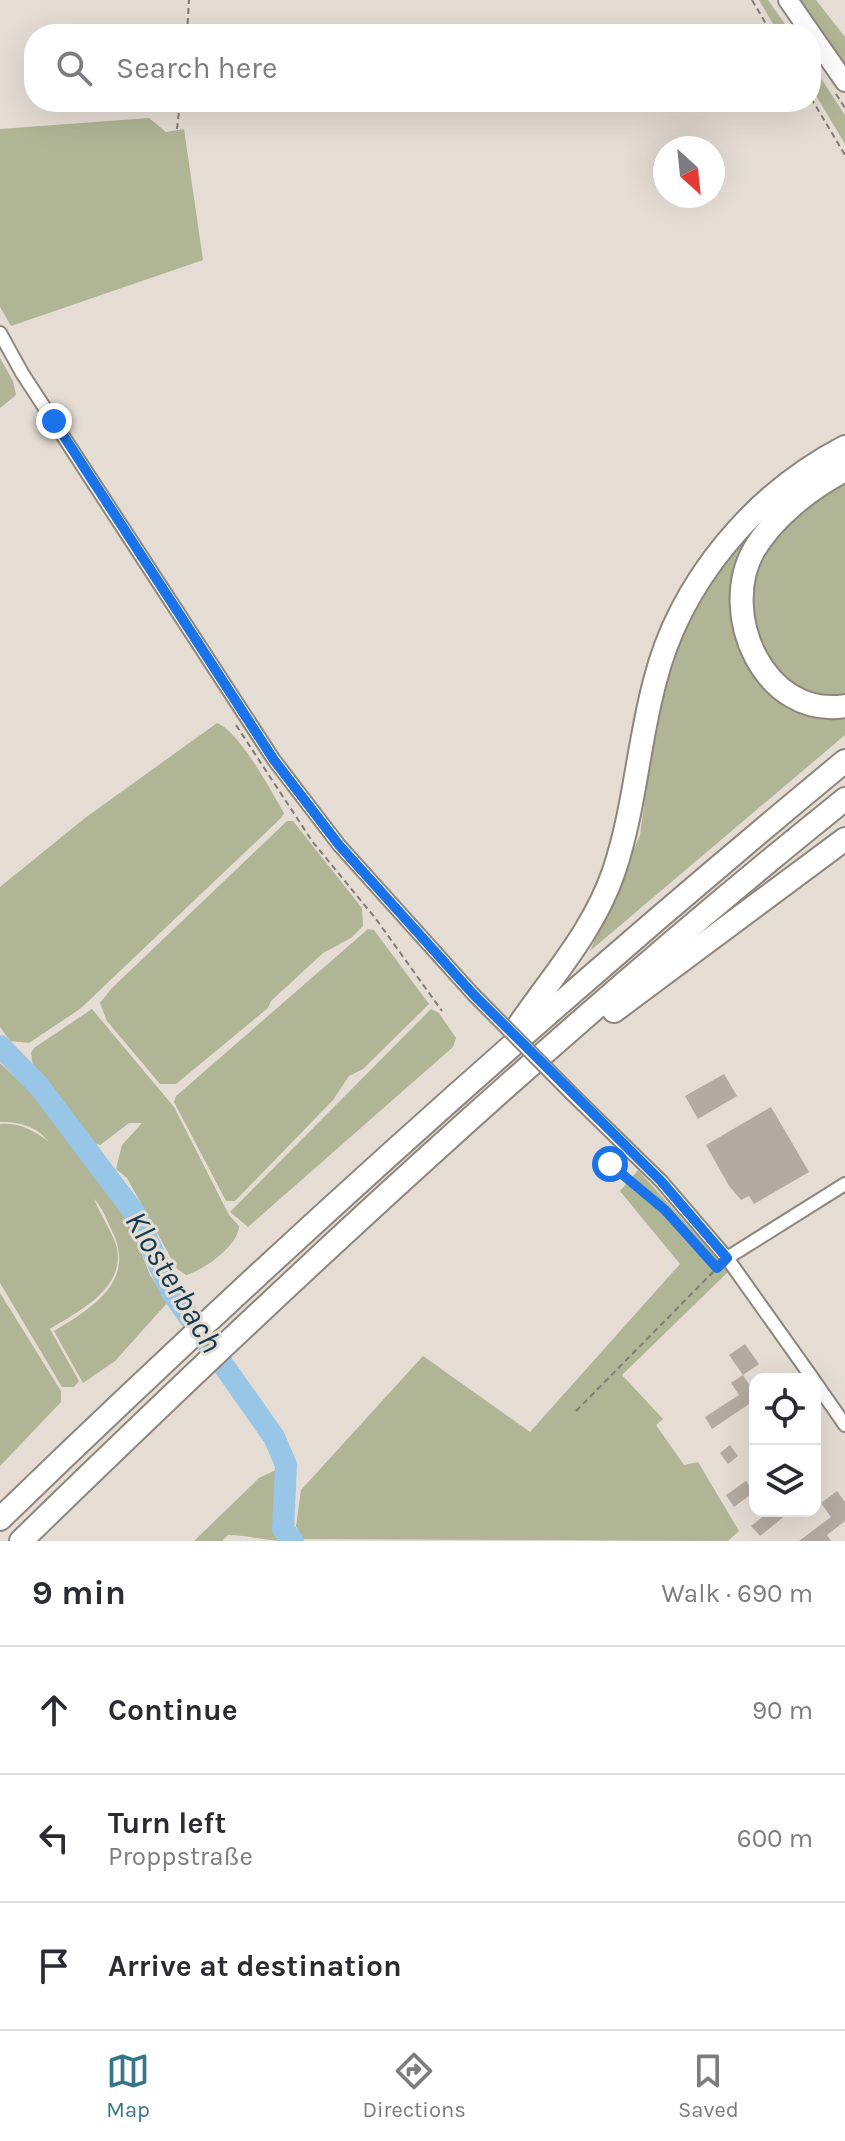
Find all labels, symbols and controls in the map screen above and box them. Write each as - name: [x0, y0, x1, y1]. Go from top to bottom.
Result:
- search box: [24, 24, 821, 112]
- icon: search: [52, 46, 96, 90]
- text: Search here: [116, 50, 277, 86]
- north arrow: [653, 136, 725, 208]
- route end: [36, 403, 72, 439]
- route start: [592, 1146, 628, 1182]
- water label: Klosterbach: [117, 1205, 231, 1359]
- map controls: [749, 1373, 821, 1517]
- button: locate: [749, 1373, 821, 1445]
- button: layers: [749, 1445, 821, 1517]
- text: 9 min: [32, 1573, 126, 1613]
- text: Walk · 690 m: [661, 1578, 813, 1609]
- icon: ahead: [32, 1688, 76, 1732]
- text: Continue: [108, 1692, 238, 1728]
- text: 90 m: [752, 1695, 813, 1726]
- text: Turn left: [108, 1805, 226, 1841]
- icon: left: [32, 1816, 76, 1860]
- text: 600 m: [737, 1823, 813, 1854]
- text: Proppstraße: [108, 1841, 253, 1872]
- icon: arrive: [32, 1944, 76, 1988]
- text: Arrive at destination: [108, 1948, 402, 1984]
- tab: Map: [106, 2049, 150, 2123]
- tab: Directions: [362, 2049, 466, 2123]
- tab: Saved: [678, 2049, 739, 2123]

